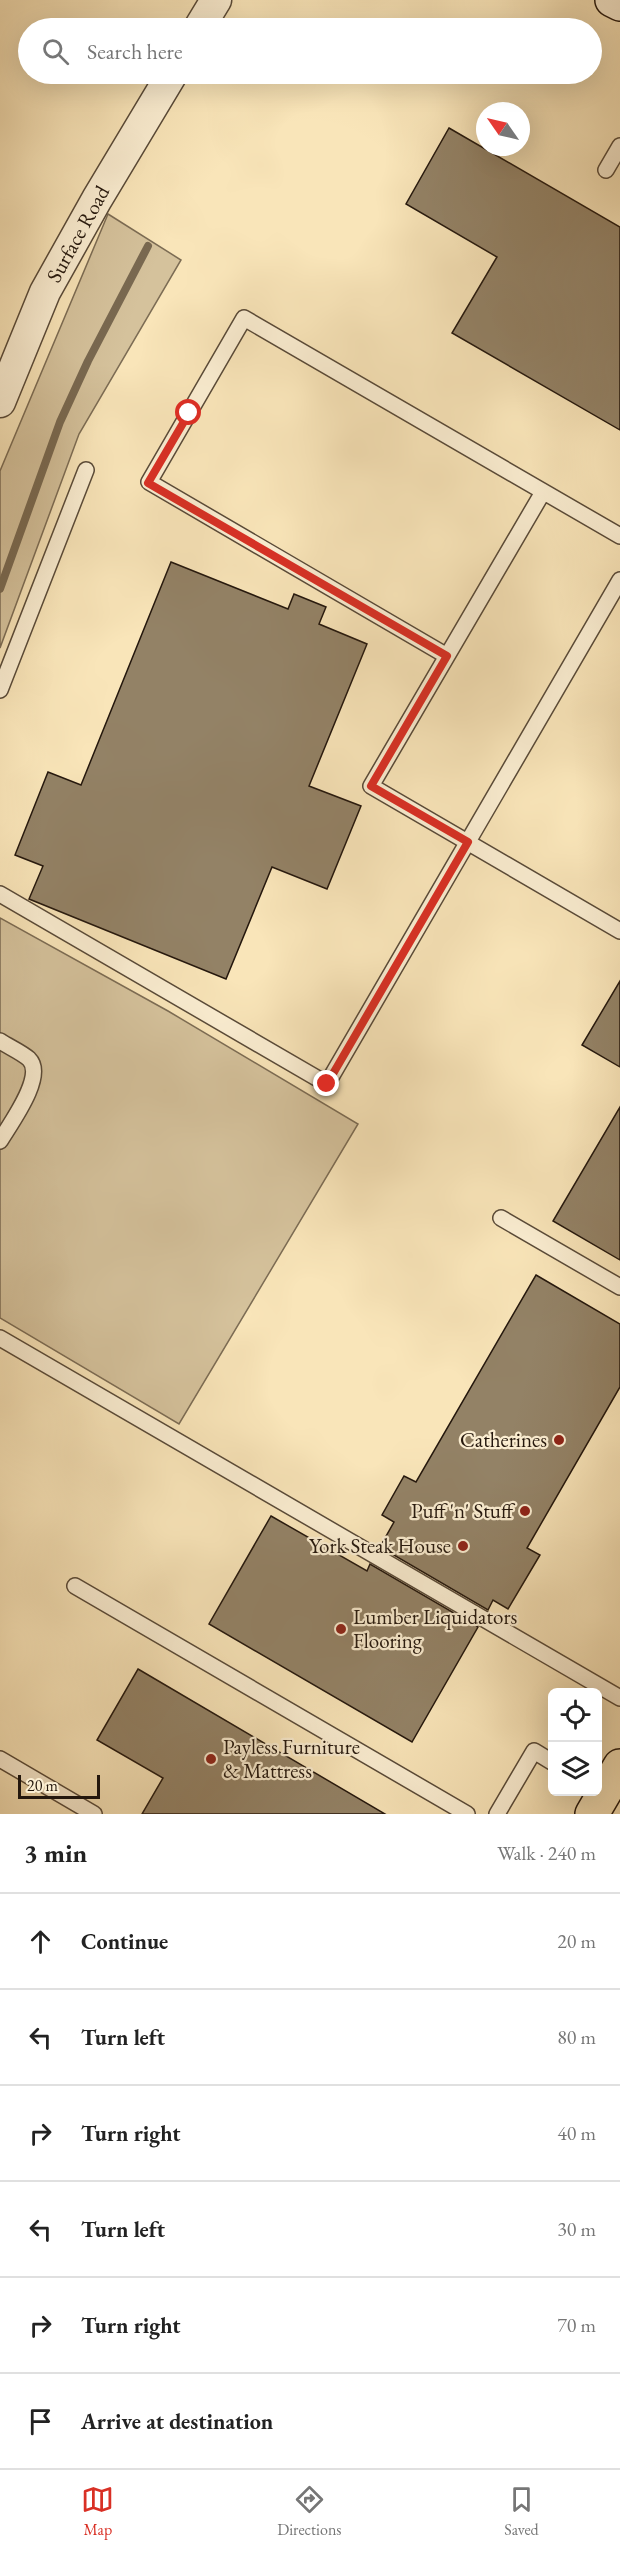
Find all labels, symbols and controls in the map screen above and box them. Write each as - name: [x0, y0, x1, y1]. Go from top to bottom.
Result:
- search box: [18, 18, 602, 84]
- icon: search: [39, 35, 72, 68]
- text: Search here: [87, 37, 182, 66]
- north arrow: [476, 102, 530, 156]
- street label: Surface Road: [40, 180, 115, 287]
- route start: [175, 399, 201, 425]
- route end: [313, 1070, 339, 1096]
- place label: Catherines: [460, 1426, 547, 1453]
- marker: Catherines: [552, 1433, 566, 1447]
- place label: Puff 'n' Stuff: [411, 1497, 516, 1524]
- marker: Puff 'n' Stuff: [518, 1504, 532, 1518]
- place label: York Steak House: [309, 1532, 451, 1559]
- marker: York Steak House: [456, 1539, 470, 1553]
- place label: Lumber Liquidators Flooring: [353, 1603, 517, 1654]
- marker: Lumber Liquidators Flooring: [334, 1622, 348, 1636]
- map controls: [548, 1688, 602, 1796]
- button: locate: [548, 1688, 602, 1742]
- place label: Payless Furniture & Mattress: [223, 1733, 360, 1784]
- button: layers: [548, 1742, 602, 1796]
- marker: Payless Furniture & Mattress: [204, 1752, 218, 1766]
- scale bar: [18, 1772, 100, 1800]
- text: 20 m: [27, 1775, 58, 1796]
- text: 3 min: [24, 1836, 87, 1870]
- text: Walk · 240 m: [497, 1840, 596, 1866]
- icon: ahead: [24, 1925, 57, 1958]
- text: Continue: [81, 1927, 168, 1956]
- text: 20 m: [557, 1928, 596, 1954]
- icon: left: [24, 2021, 57, 2054]
- text: Turn left: [81, 2023, 165, 2052]
- text: 80 m: [557, 2024, 596, 2050]
- icon: right: [24, 2117, 57, 2150]
- text: Turn right: [81, 2119, 180, 2148]
- text: 40 m: [557, 2120, 596, 2146]
- icon: left: [24, 2213, 57, 2246]
- text: Turn left: [81, 2215, 165, 2244]
- text: 30 m: [557, 2216, 596, 2242]
- icon: right: [24, 2309, 57, 2342]
- text: Turn right: [81, 2311, 180, 2340]
- text: 70 m: [557, 2312, 596, 2338]
- icon: arrive: [24, 2405, 57, 2438]
- text: Arrive at destination: [81, 2407, 273, 2436]
- tab: Map: [81, 2483, 114, 2540]
- tab: Directions: [277, 2483, 342, 2540]
- tab: Saved: [504, 2483, 539, 2540]

